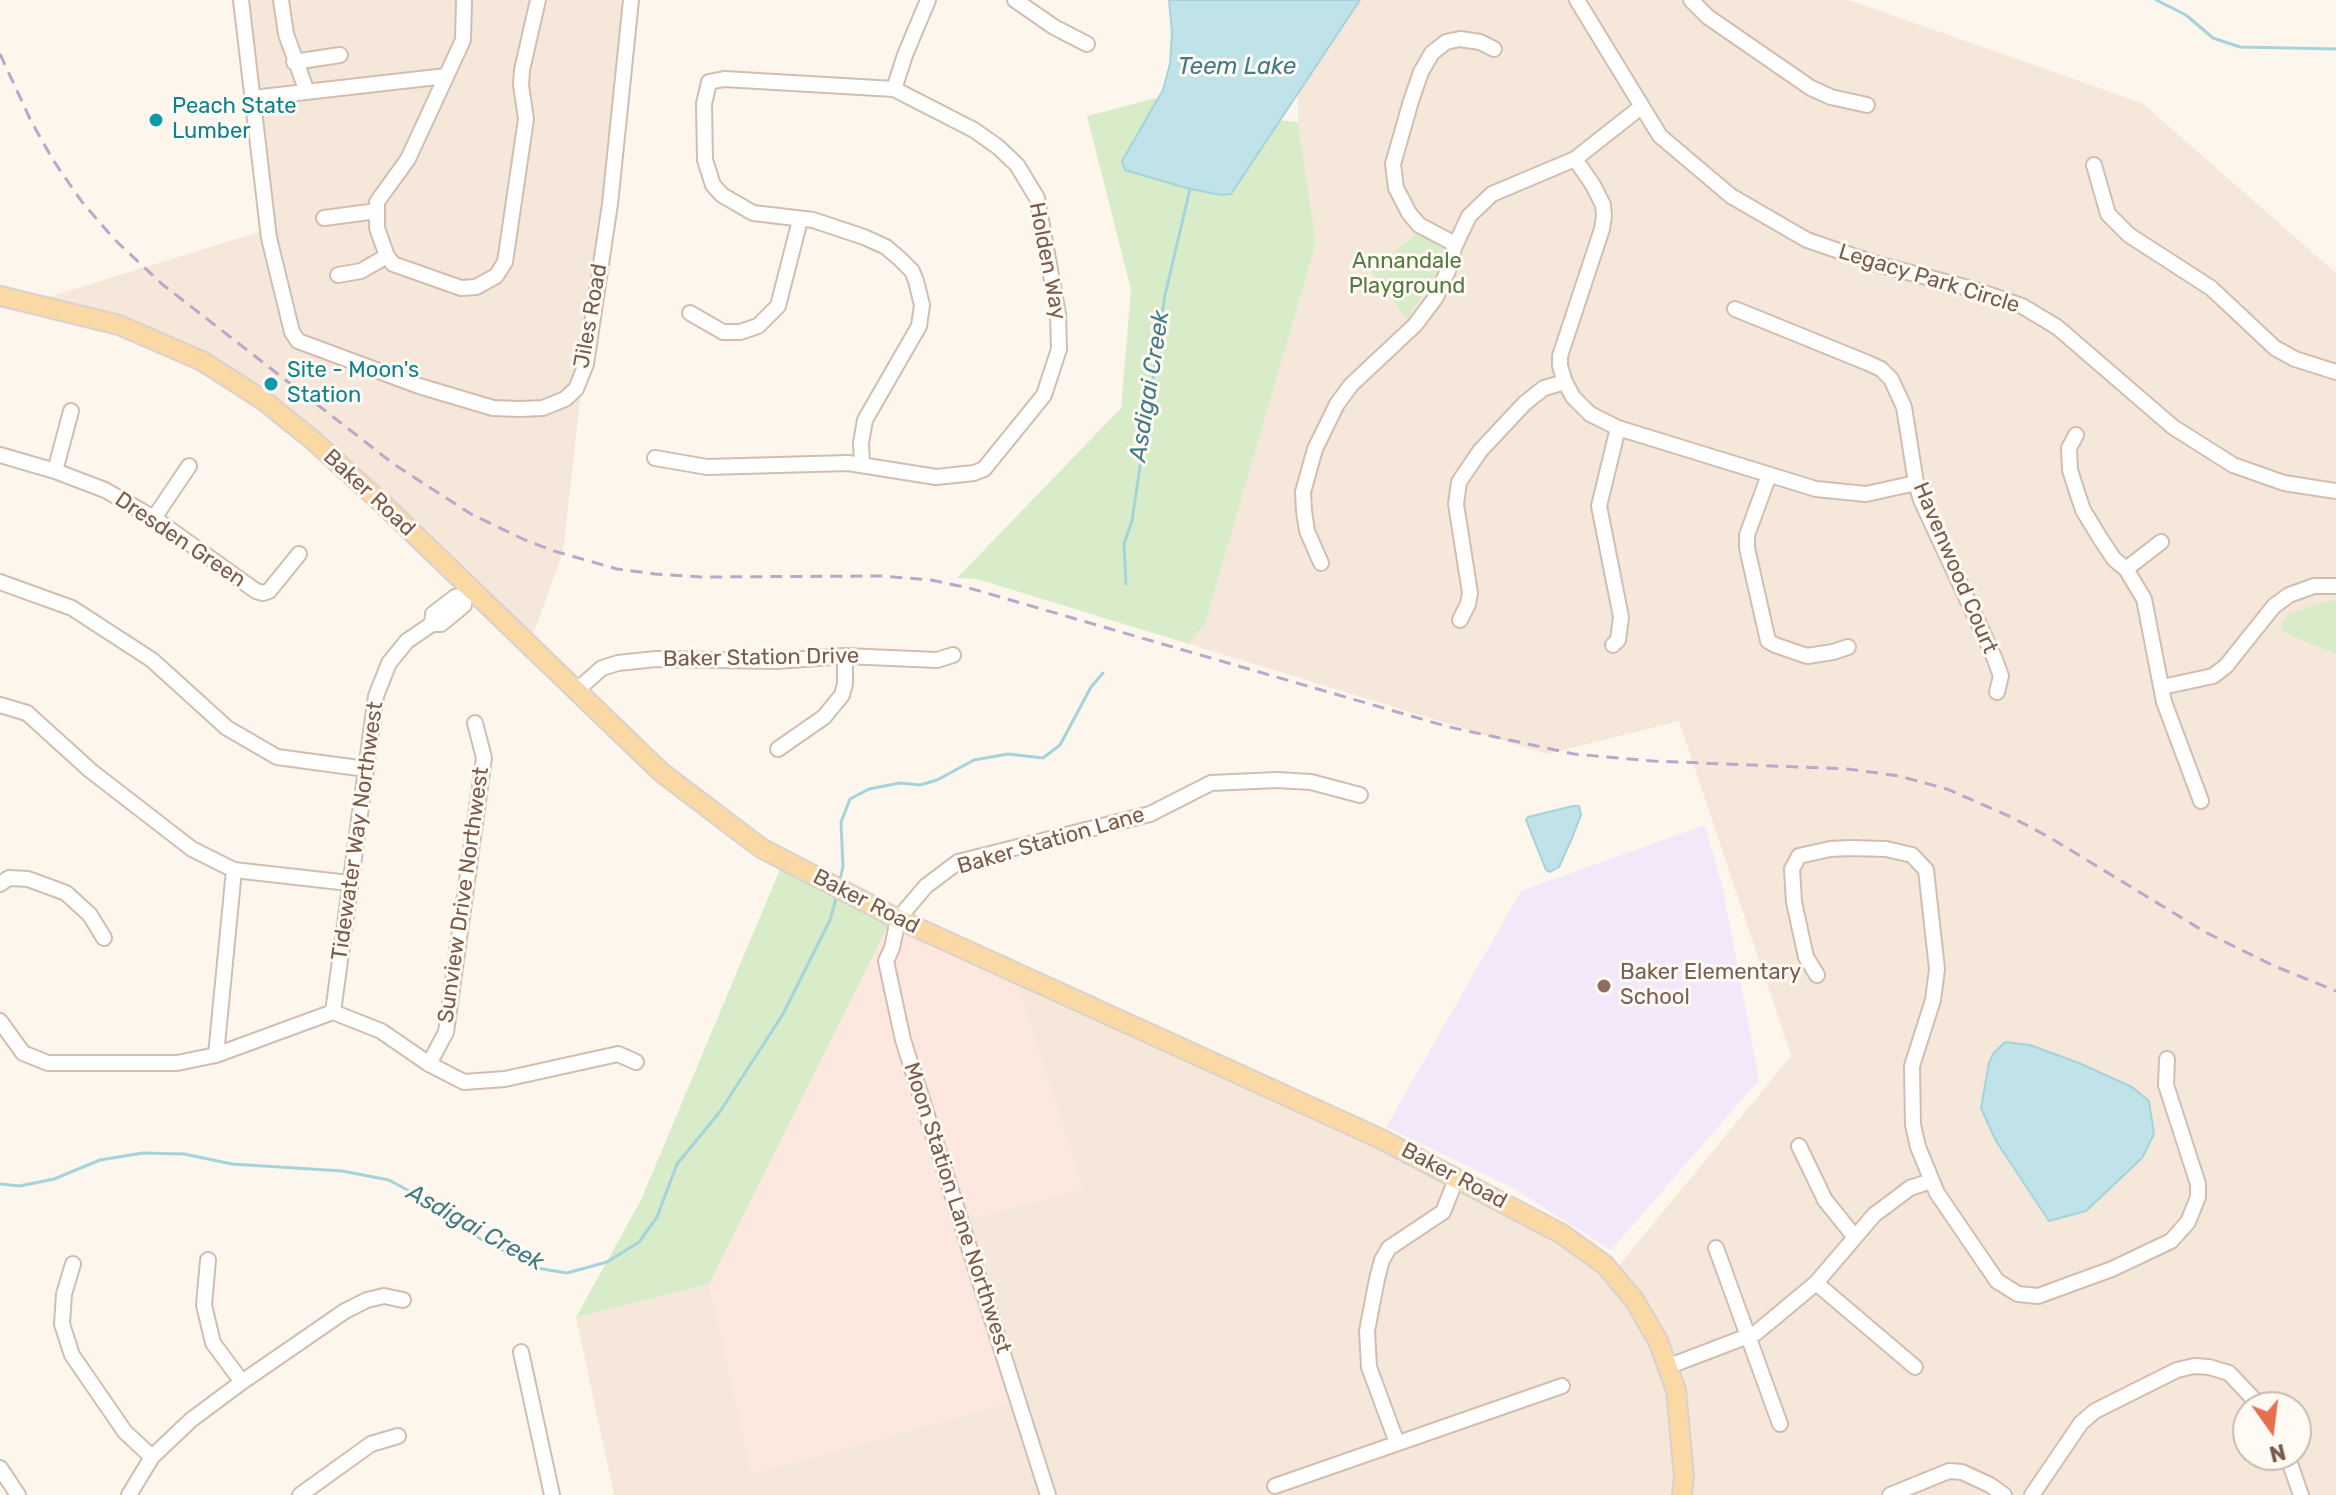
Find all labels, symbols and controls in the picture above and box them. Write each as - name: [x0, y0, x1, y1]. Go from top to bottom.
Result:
- water label: Teem Lake: [1178, 53, 1296, 81]
- place label: Peach State Lumber: [172, 94, 297, 146]
- marker: Peach State Lumber: [147, 111, 165, 129]
- street label: Holden Way: [1023, 200, 1071, 322]
- street label: Legacy Park Circle: [1835, 239, 2023, 319]
- park label: Annandale Playground: [1349, 249, 1465, 300]
- street label: Jiles Road: [569, 262, 613, 370]
- water label: Asdigai Creek: [1124, 308, 1176, 464]
- place label: Site - Moon's Station: [287, 358, 419, 410]
- marker: Site - Moon's Station: [262, 375, 280, 393]
- street label: Baker Road: [318, 444, 420, 542]
- street label: Havenwood Court: [1907, 478, 2003, 658]
- street label: Dresden Green: [110, 487, 250, 593]
- street label: Baker Station Drive: [663, 643, 859, 673]
- street label: Tidewater Way Northwest: [327, 700, 389, 962]
- street label: Sunview Drive Northwest: [433, 765, 495, 1025]
- street label: Baker Station Lane: [954, 802, 1148, 880]
- street label: Baker Road: [808, 864, 924, 940]
- place label: Baker Elementary School: [1620, 960, 1801, 1012]
- marker: Baker Elementary School: [1595, 977, 1613, 995]
- street label: Moon Station Lane Northwest: [897, 1059, 1017, 1357]
- street label: Baker Road: [1397, 1137, 1511, 1215]
- water label: Asdigai Creek: [401, 1178, 549, 1278]
- north arrow: [2232, 1391, 2312, 1471]
- text: N: [2267, 1438, 2288, 1468]

